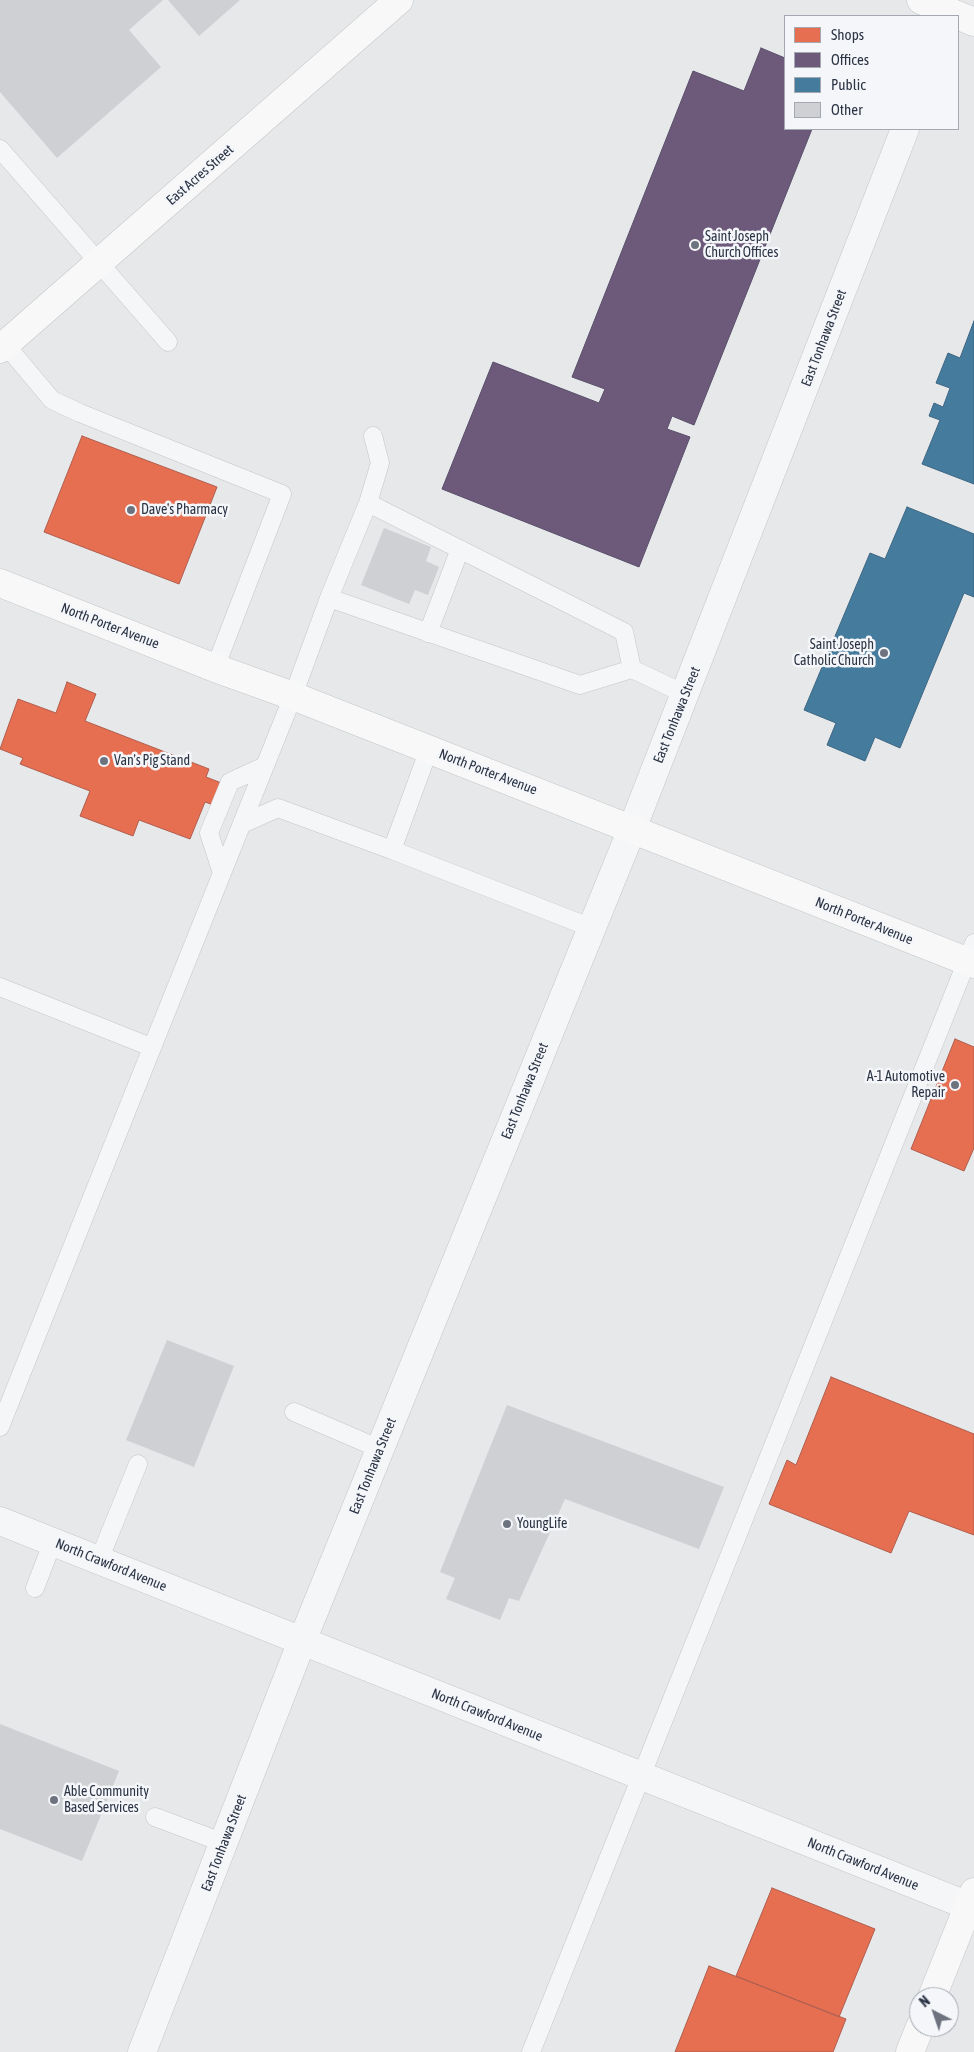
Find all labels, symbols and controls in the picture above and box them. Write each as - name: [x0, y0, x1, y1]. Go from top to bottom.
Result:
- legend: [784, 15, 959, 130]
- text: Shops: [831, 26, 864, 43]
- text: Offices: [831, 51, 869, 68]
- text: Public: [831, 76, 866, 93]
- text: Other: [831, 101, 863, 118]
- street label: East Acres Street: [163, 141, 237, 209]
- place label: Saint Joseph Church Offices: [705, 229, 778, 262]
- marker: Saint Joseph Church Offices: [689, 239, 701, 251]
- street label: East Tonhawa Street: [798, 287, 850, 389]
- place label: Dave's Pharmacy: [141, 502, 228, 518]
- marker: Dave's Pharmacy: [125, 504, 137, 516]
- street label: North Porter Avenue: [58, 600, 162, 652]
- place label: Saint Joseph Catholic Church: [794, 637, 874, 670]
- marker: Saint Joseph Catholic Church: [878, 647, 890, 659]
- street label: East Tonhawa Street: [650, 664, 704, 766]
- street label: North Porter Avenue: [436, 746, 540, 798]
- place label: Van's Pig Stand: [114, 753, 190, 769]
- marker: Van's Pig Stand: [98, 755, 110, 767]
- street label: North Porter Avenue: [813, 894, 915, 948]
- street label: East Tonhawa Street: [498, 1040, 552, 1142]
- place label: A-1 Automotive Repair: [867, 1069, 945, 1102]
- marker: A-1 Automotive Repair: [949, 1079, 961, 1091]
- street label: East Tonhawa Street: [346, 1415, 400, 1517]
- place label: YoungLife: [517, 1516, 567, 1532]
- marker: YoungLife: [501, 1518, 513, 1530]
- street label: North Crawford Avenue: [53, 1535, 169, 1595]
- street label: North Crawford Avenue: [429, 1685, 545, 1745]
- place label: Able Community Based Services: [64, 1784, 149, 1816]
- street label: East Tonhawa Street: [198, 1792, 250, 1894]
- marker: Able Community Based Services: [48, 1794, 60, 1806]
- street label: North Crawford Avenue: [805, 1834, 921, 1894]
- north arrow: [909, 1987, 959, 2037]
- text: N: [916, 1993, 933, 2010]

